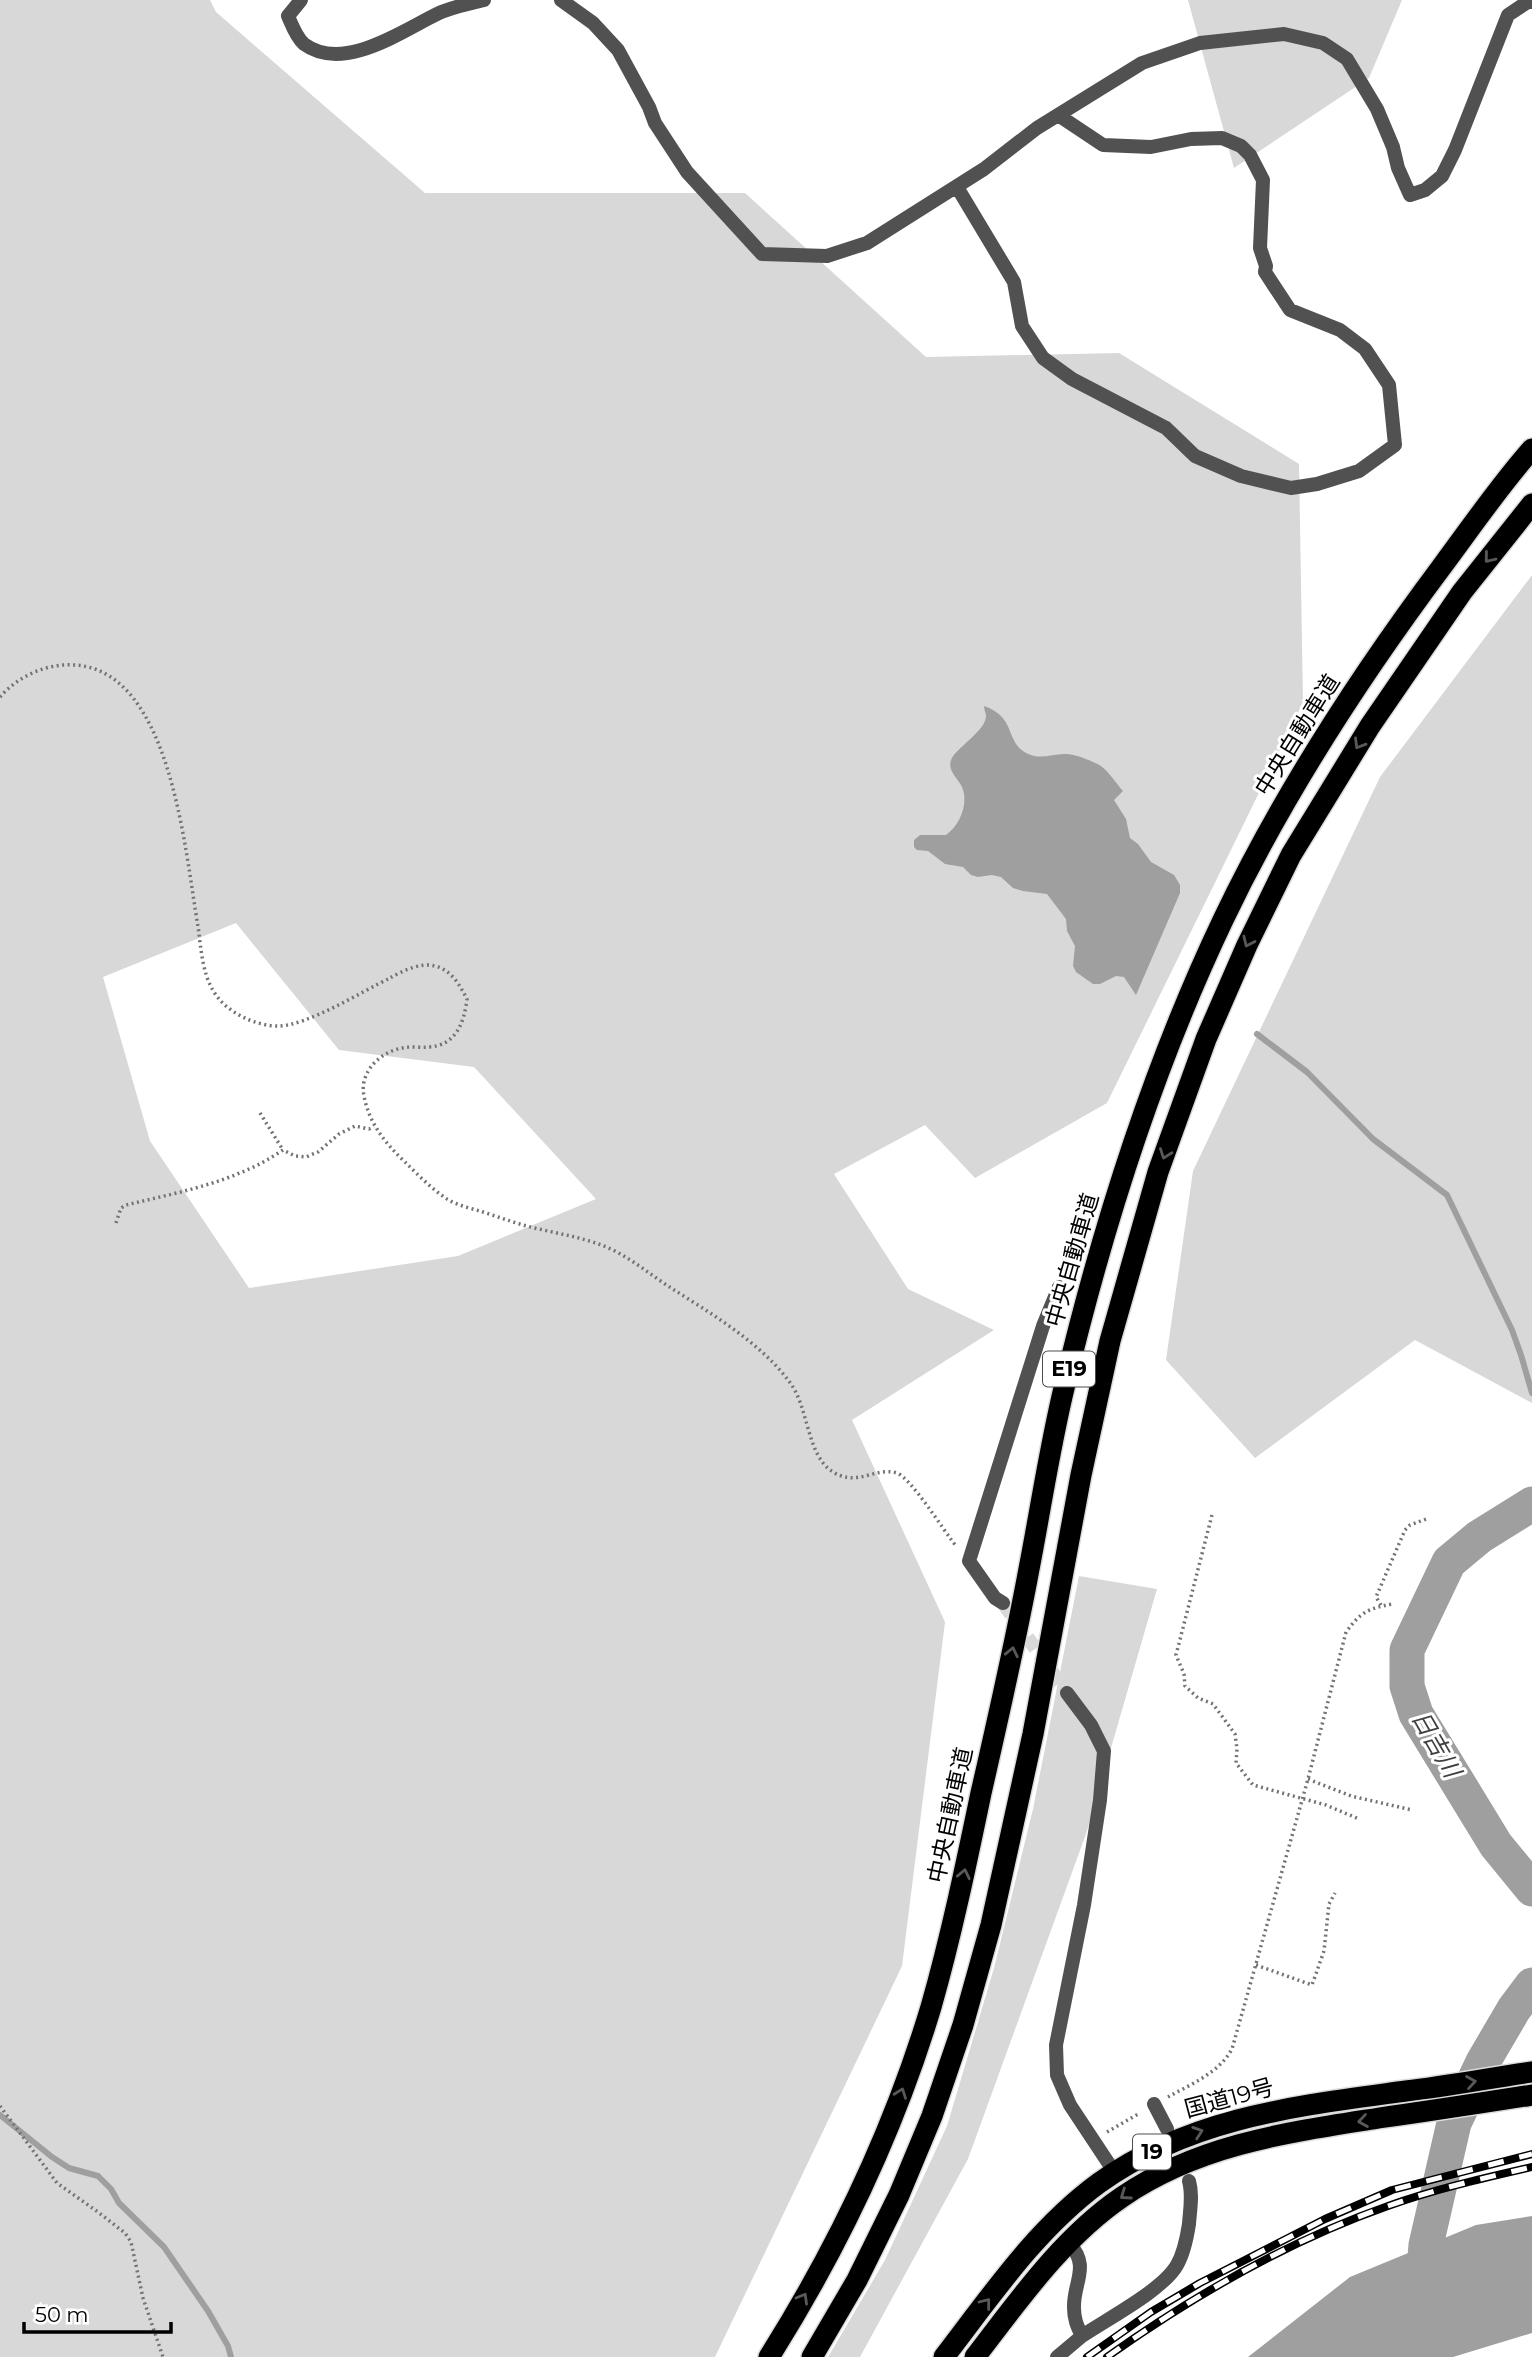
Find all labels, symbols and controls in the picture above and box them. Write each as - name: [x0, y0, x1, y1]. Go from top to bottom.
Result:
- one-way arrow: [1485, 550, 1498, 562]
- street label: 中央自動車道: [1249, 669, 1345, 801]
- one-way arrow: [1355, 736, 1368, 749]
- one-way arrow: [1243, 935, 1257, 947]
- one-way arrow: [1159, 1147, 1173, 1159]
- street label: 中央自動車道: [1040, 1190, 1104, 1330]
- road number: E19: [1043, 1352, 1095, 1386]
- one-way arrow: [1004, 1646, 1018, 1658]
- water label: 日吉川: [1406, 1705, 1468, 1785]
- street label: 中央自動車道: [922, 1745, 978, 1885]
- one-way arrow: [955, 1869, 970, 1881]
- street label: 国道19号: [1181, 2073, 1277, 2123]
- one-way arrow: [1465, 2075, 1476, 2090]
- one-way arrow: [893, 2087, 907, 2099]
- one-way arrow: [1357, 2113, 1369, 2128]
- one-way arrow: [1191, 2126, 1203, 2140]
- road number: 19: [1133, 2134, 1171, 2170]
- one-way arrow: [1120, 2187, 1133, 2199]
- scale bar: [24, 2290, 172, 2334]
- one-way arrow: [795, 2293, 808, 2305]
- one-way arrow: [978, 2298, 990, 2311]
- text: 50 m: [35, 2302, 89, 2327]

